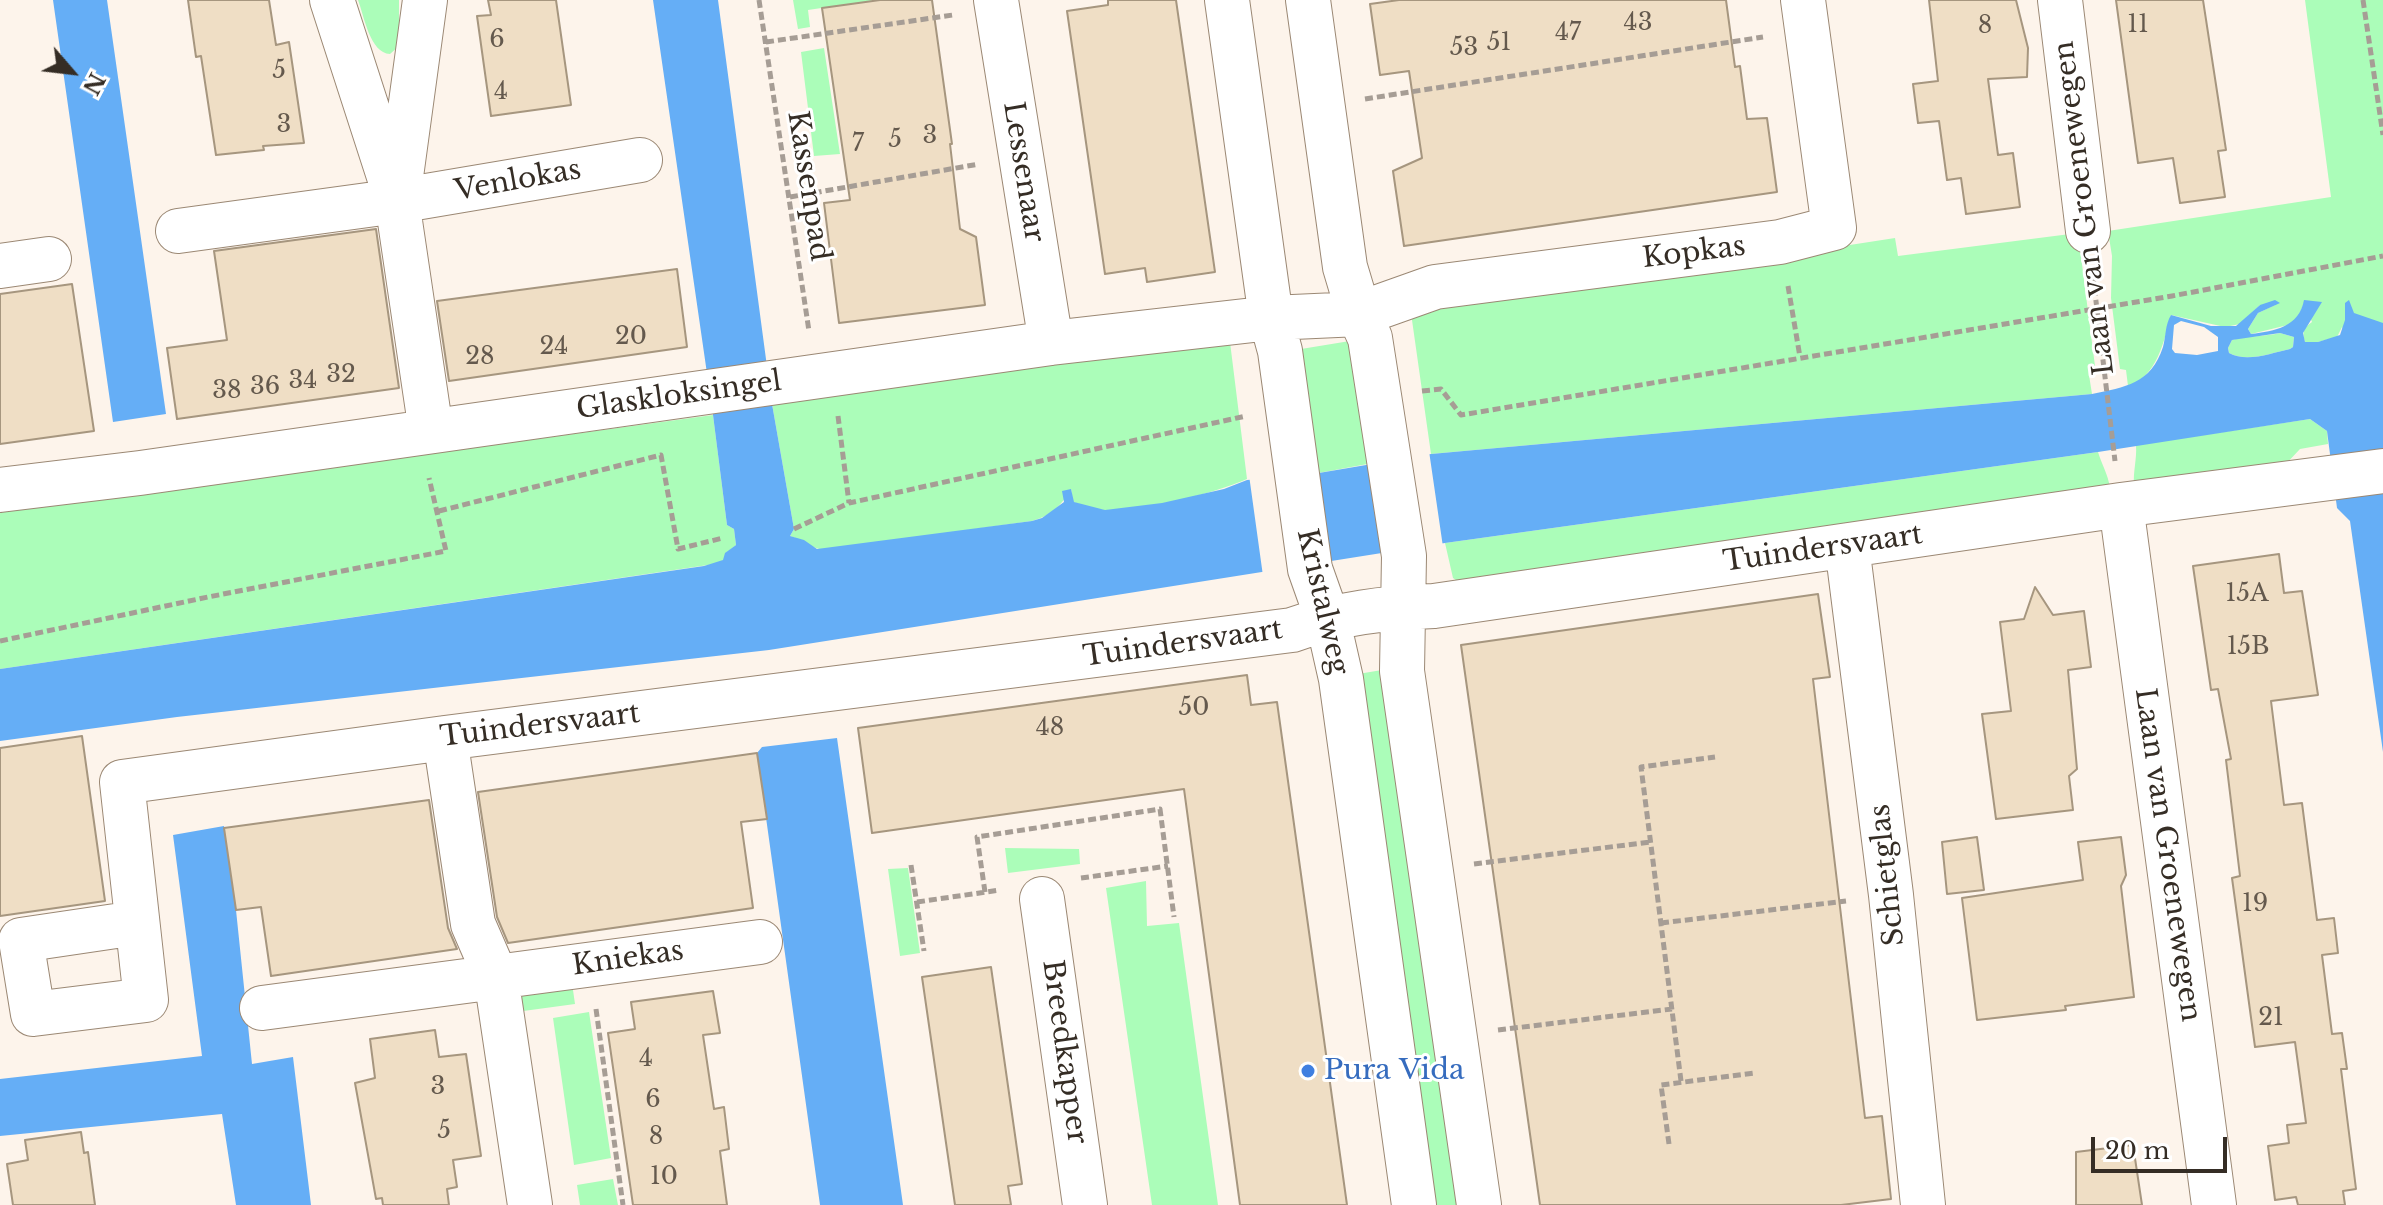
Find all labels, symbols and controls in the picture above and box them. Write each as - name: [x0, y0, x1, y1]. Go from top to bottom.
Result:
- house number: 43: [1624, 9, 1652, 37]
- house number: 11: [2127, 11, 2149, 39]
- house number: 8: [1978, 12, 1992, 40]
- house number: 47: [1555, 19, 1581, 47]
- house number: 6: [489, 26, 505, 54]
- house number: 51: [1487, 29, 1511, 57]
- north arrow: [32, 32, 112, 112]
- house number: 53: [1450, 34, 1478, 62]
- street label: Laan van Groenewegen: [2048, 39, 2122, 377]
- house number: 5: [272, 57, 286, 85]
- text: N: [77, 68, 110, 99]
- house number: 4: [494, 78, 508, 106]
- street label: Lessenaar: [995, 99, 1051, 245]
- street label: Kassenpad: [780, 109, 836, 263]
- house number: 3: [277, 111, 291, 139]
- house number: 3: [923, 122, 937, 150]
- house number: 5: [888, 126, 902, 154]
- house number: 7: [852, 130, 864, 158]
- street label: Venlokas: [452, 153, 584, 209]
- street label: Kopkas: [1640, 230, 1748, 276]
- house number: 20: [615, 323, 647, 351]
- house number: 24: [540, 333, 568, 361]
- house number: 28: [465, 343, 495, 371]
- house number: 32: [326, 361, 356, 389]
- street label: Glaskloksingel: [574, 365, 784, 427]
- house number: 34: [289, 367, 317, 395]
- house number: 36: [250, 373, 280, 401]
- house number: 38: [212, 377, 242, 405]
- street label: Tuindersvaart: [1721, 518, 1925, 580]
- street label: Kristalweg: [1289, 526, 1355, 678]
- house number: 15A: [2226, 580, 2268, 608]
- street label: Tuindersvaart: [1081, 613, 1285, 675]
- house number: 15B: [2227, 633, 2269, 661]
- street label: Laan van Groenewegen: [2127, 686, 2207, 1024]
- house number: 50: [1179, 694, 1209, 722]
- street label: Tuindersvaart: [438, 697, 642, 755]
- house number: 48: [1036, 714, 1064, 742]
- street label: Schietglas: [1864, 802, 1912, 948]
- house number: 19: [2242, 890, 2268, 918]
- street label: Kniekas: [570, 935, 686, 983]
- street label: Breedkapper: [1034, 958, 1094, 1146]
- house number: 21: [2258, 1004, 2284, 1032]
- house number: 4: [639, 1045, 653, 1073]
- place label: Pura Vida: [1324, 1054, 1465, 1088]
- marker: Pura Vida: [1299, 1062, 1317, 1080]
- house number: 3: [431, 1073, 445, 1101]
- house number: 6: [645, 1086, 661, 1114]
- house number: 5: [437, 1117, 451, 1145]
- scale bar: [2095, 1121, 2231, 1171]
- house number: 8: [649, 1123, 663, 1151]
- text: 20 m: [2105, 1136, 2170, 1165]
- house number: 10: [650, 1163, 678, 1191]

